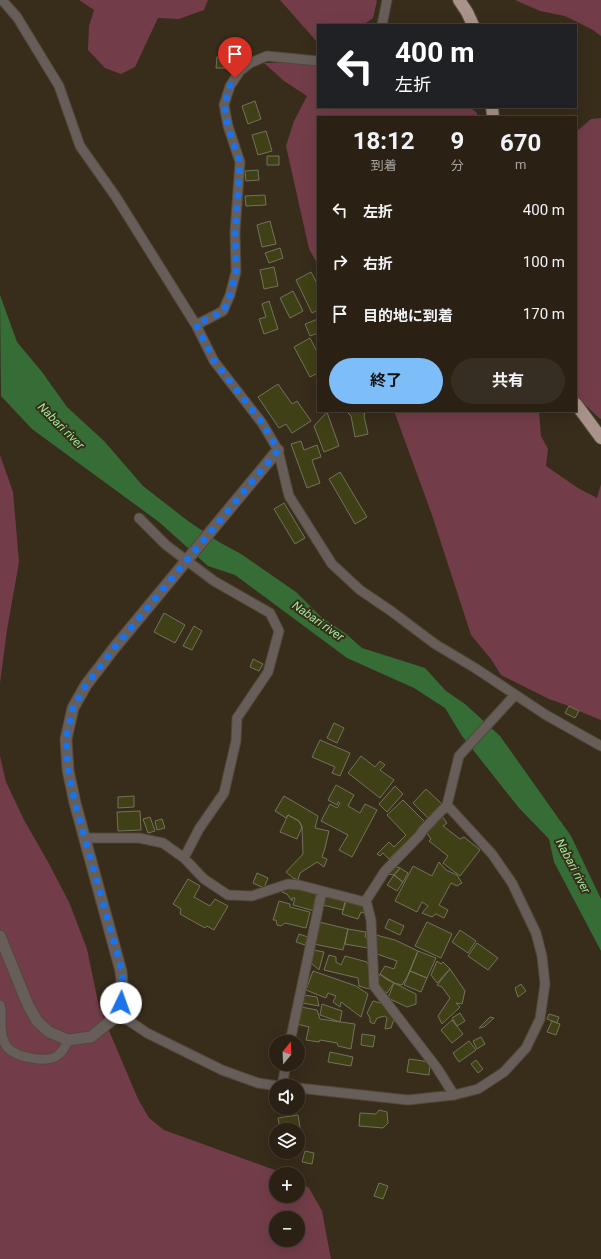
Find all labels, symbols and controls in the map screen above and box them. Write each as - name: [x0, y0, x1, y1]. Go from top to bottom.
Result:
- text: 400 m: [395, 36, 474, 69]
- pin: [218, 37, 252, 78]
- icon: left: [329, 40, 381, 92]
- icon: arrive: [224, 43, 246, 65]
- text: 左折: [395, 74, 431, 95]
- text: 18:12: [353, 127, 415, 155]
- text: 9: [450, 127, 464, 155]
- text: 670: [500, 129, 541, 157]
- text: m: [515, 157, 526, 172]
- text: 到着: [371, 158, 397, 173]
- text: 分: [451, 158, 464, 173]
- icon: left: [329, 199, 351, 221]
- text: 400 m: [523, 201, 565, 219]
- text: 左折: [363, 203, 393, 221]
- icon: right: [329, 251, 351, 273]
- text: 100 m: [523, 253, 565, 271]
- text: 右折: [363, 255, 393, 273]
- icon: arrive: [329, 303, 351, 325]
- text: 170 m: [523, 305, 565, 323]
- text: 目的地に到着: [363, 307, 453, 325]
- button: 終了: [329, 358, 443, 404]
- button: 共有: [451, 358, 565, 404]
- water label: Nabari river: [35, 400, 88, 453]
- water label: Nabari river: [290, 598, 347, 644]
- water label: Nabari river: [553, 836, 594, 897]
- position arrow: [100, 982, 142, 1024]
- north arrow: [269, 1035, 305, 1071]
- map controls: [269, 1035, 305, 1247]
- button: sound: [269, 1079, 305, 1115]
- button: layers: [269, 1123, 305, 1159]
- button: +: [269, 1167, 305, 1203]
- button: −: [269, 1211, 305, 1247]

